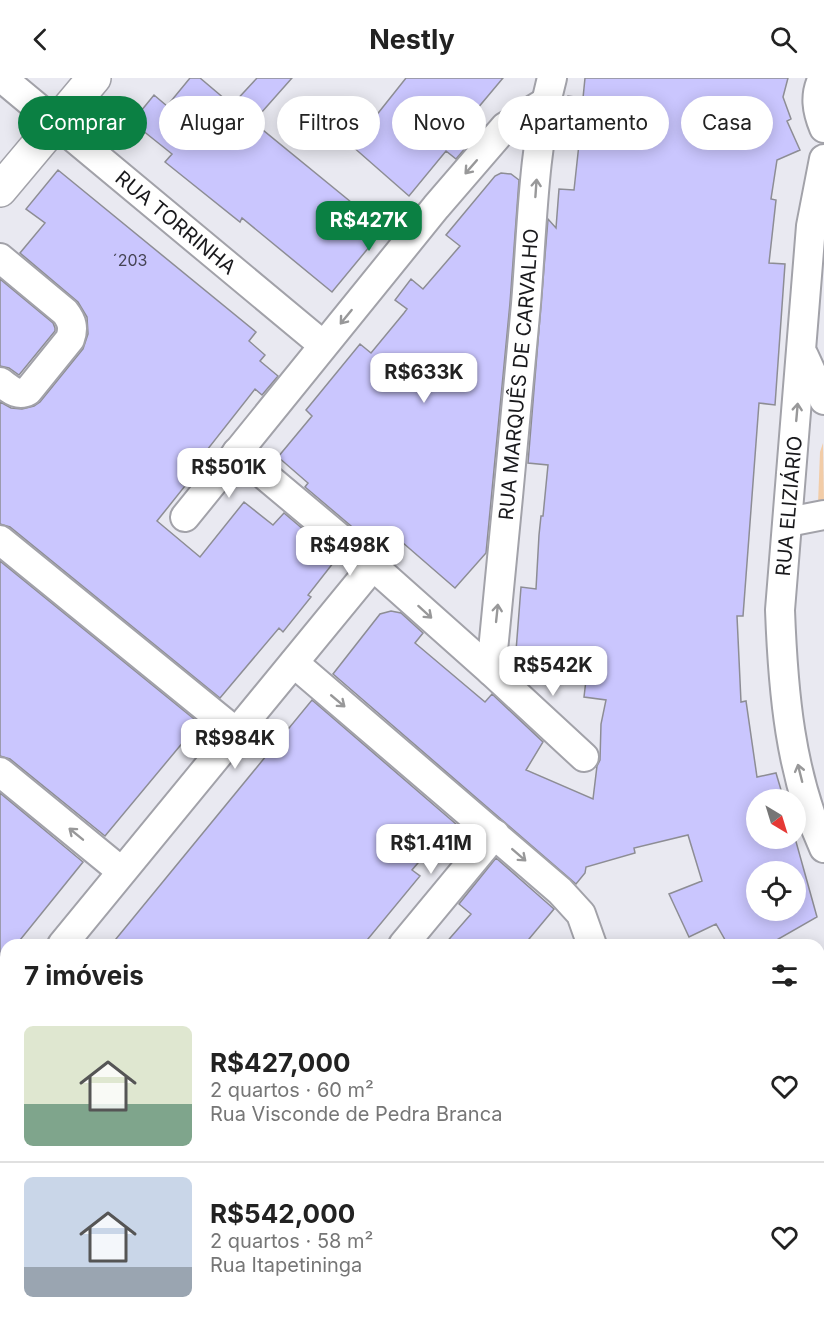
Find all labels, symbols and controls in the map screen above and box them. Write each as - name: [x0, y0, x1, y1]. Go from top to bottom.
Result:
- icon: back: [24, 23, 57, 56]
- text: Nestly: [369, 23, 455, 56]
- icon: search: [767, 23, 800, 56]
- chip: Comprar: [18, 96, 147, 150]
- chip: Alugar: [159, 96, 265, 150]
- chip: Filtros: [277, 96, 380, 150]
- chip: Novo: [392, 96, 486, 150]
- chip: Apartamento: [498, 96, 669, 150]
- chip: Casa: [681, 96, 773, 150]
- one-way arrow: [464, 159, 478, 174]
- street label: RUA TORRINHA: [111, 166, 241, 280]
- one-way arrow: [531, 179, 542, 199]
- pin: R$427K: [320, 201, 418, 252]
- text: R$427K: [330, 208, 408, 232]
- street label: RUA MARQUÊS DE CARVALHO: [494, 228, 543, 521]
- house number: ´203: [113, 250, 147, 270]
- one-way arrow: [340, 309, 353, 325]
- pin: R$633K: [375, 353, 473, 404]
- text: R$633K: [384, 360, 464, 384]
- one-way arrow: [792, 403, 803, 423]
- street label: RUA ELIZIÁRIO: [770, 435, 807, 577]
- pin: R$501K: [180, 448, 278, 499]
- text: R$501K: [191, 455, 267, 479]
- pin: R$498K: [301, 526, 399, 577]
- text: R$498K: [310, 533, 390, 557]
- one-way arrow: [492, 603, 503, 623]
- one-way arrow: [418, 605, 433, 619]
- pin: R$542K: [504, 646, 602, 697]
- text: R$542K: [513, 653, 593, 677]
- one-way arrow: [330, 694, 346, 707]
- pin: R$984K: [186, 719, 284, 770]
- text: R$984K: [195, 726, 275, 750]
- one-way arrow: [793, 764, 805, 783]
- north arrow: [746, 789, 806, 849]
- map controls: [746, 789, 806, 921]
- pin: R$1.41M: [376, 824, 486, 875]
- one-way arrow: [68, 828, 84, 841]
- text: R$1.41M: [390, 831, 472, 855]
- one-way arrow: [511, 848, 526, 862]
- button: locate: [746, 861, 806, 921]
- icon: filters: [768, 959, 801, 992]
- text: 7 imóveis: [24, 960, 144, 991]
- text: R$427,000: [210, 1047, 350, 1078]
- icon: home: [72, 1050, 144, 1122]
- icon: heart: [768, 1070, 801, 1103]
- text: 2 quartos · 60 m²: [210, 1078, 374, 1102]
- text: Rua Visconde de Pedra Branca: [210, 1102, 503, 1126]
- text: R$542,000: [210, 1198, 355, 1229]
- icon: home: [72, 1201, 144, 1273]
- icon: heart: [768, 1221, 801, 1254]
- text: 2 quartos · 58 m²: [210, 1229, 373, 1253]
- text: Rua Itapetininga: [210, 1253, 362, 1277]

